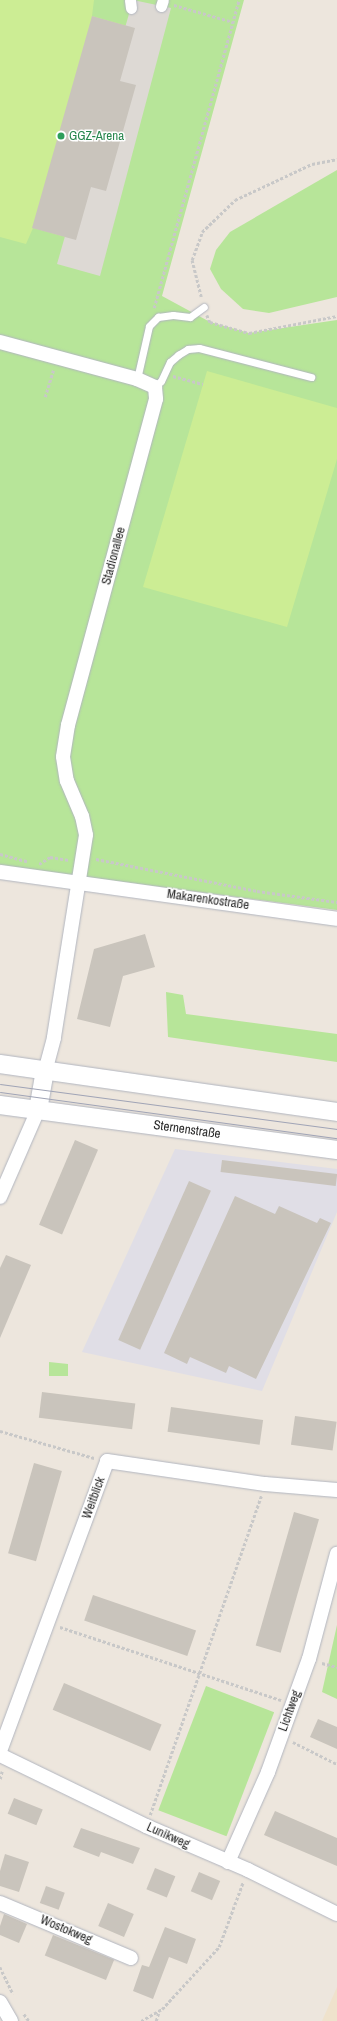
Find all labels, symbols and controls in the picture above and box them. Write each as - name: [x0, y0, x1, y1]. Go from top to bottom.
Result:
- place label: GGZ-Arena: [69, 128, 124, 144]
- marker: GGZ-Arena: [56, 131, 66, 141]
- street label: Stadionallee: [99, 525, 129, 587]
- street label: Makarenkostraße: [166, 887, 250, 913]
- street label: Sternenstraße: [152, 1118, 222, 1142]
- street label: Weitblick: [79, 1475, 109, 1521]
- street label: Lichtweg: [275, 1688, 305, 1734]
- street label: Lunikweg: [144, 1820, 192, 1852]
- street label: Wostokweg: [38, 1912, 94, 1948]

